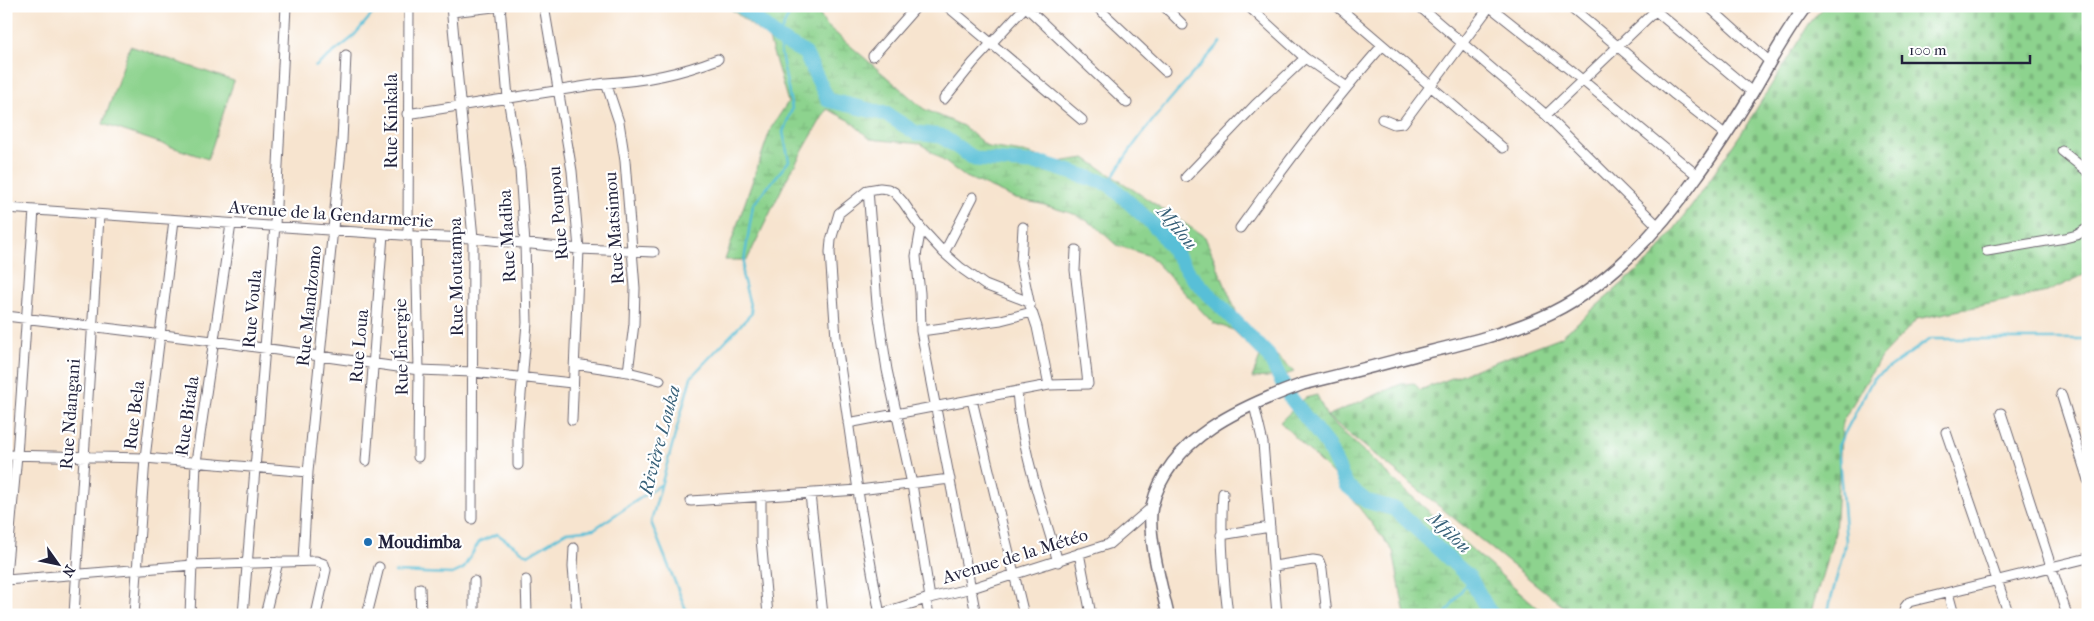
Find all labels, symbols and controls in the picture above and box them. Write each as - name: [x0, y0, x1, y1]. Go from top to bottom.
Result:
- scale bar: [1902, 32, 2029, 64]
- text: 100 m: [1909, 41, 1947, 59]
- street label: Rue Kinkala: [381, 73, 402, 169]
- street label: Rue Poupou: [544, 165, 573, 261]
- street label: Rue Matsimou: [600, 171, 629, 285]
- street label: Rue Madiba: [495, 188, 520, 283]
- street label: Avenue de la Gendarmerie: [227, 197, 434, 232]
- water label: Mfilou: [1151, 200, 1202, 254]
- street label: Rue Moutampa: [445, 217, 468, 337]
- street label: Rue Mandzomo: [293, 244, 326, 368]
- street label: Rue Voula: [239, 268, 266, 349]
- street label: Rue Énergie: [389, 298, 413, 396]
- street label: Rue Loua: [346, 308, 373, 384]
- street label: Rue Ndangani: [56, 357, 85, 470]
- street label: Rue Bitala: [171, 374, 204, 457]
- street label: Rue Bela: [120, 379, 149, 451]
- water label: Rivière Louka: [634, 383, 685, 500]
- water label: Mfilou: [1422, 506, 1475, 558]
- street label: Avenue de la Météo: [939, 524, 1091, 589]
- place label: Moudimba: [377, 532, 462, 553]
- marker: Moudimba: [362, 536, 374, 548]
- north arrow: [32, 538, 82, 588]
- text: N: [58, 562, 79, 580]

